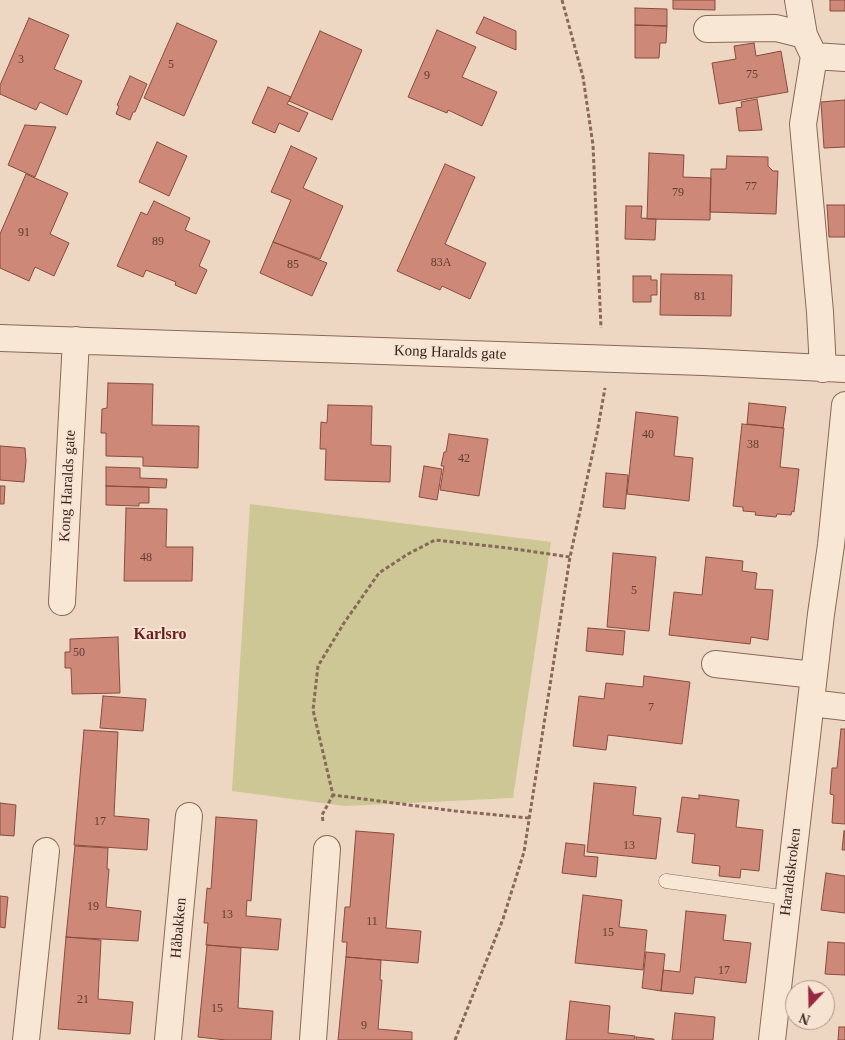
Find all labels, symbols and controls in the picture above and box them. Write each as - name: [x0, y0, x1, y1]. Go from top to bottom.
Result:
- house number: 3: [18, 53, 24, 67]
- house number: 5: [168, 58, 174, 72]
- house number: 75: [746, 68, 758, 82]
- house number: 9: [424, 69, 430, 83]
- house number: 77: [745, 180, 757, 194]
- house number: 79: [672, 186, 684, 200]
- house number: 91: [18, 226, 30, 240]
- house number: 89: [152, 235, 164, 249]
- house number: 83A: [431, 256, 451, 270]
- house number: 85: [287, 258, 299, 272]
- house number: 81: [694, 290, 706, 304]
- street label: Kong Haralds gate: [393, 342, 507, 364]
- house number: 40: [642, 428, 654, 442]
- street label: Kong Haralds gate: [56, 429, 80, 543]
- house number: 38: [747, 438, 759, 452]
- house number: 42: [458, 452, 470, 466]
- house number: 48: [140, 551, 152, 565]
- house number: 5: [631, 584, 637, 598]
- district label: Karlsro: [133, 625, 187, 645]
- house number: 50: [73, 646, 85, 660]
- house number: 7: [648, 701, 654, 715]
- house number: 17: [94, 815, 106, 829]
- street label: Haraldskroken: [777, 827, 805, 917]
- house number: 13: [623, 839, 635, 853]
- street label: Håbakken: [167, 897, 191, 959]
- house number: 19: [87, 900, 99, 914]
- house number: 13: [221, 908, 233, 922]
- house number: 11: [366, 915, 378, 929]
- house number: 15: [602, 926, 614, 940]
- house number: 17: [718, 964, 730, 978]
- north arrow: [785, 980, 835, 1030]
- house number: 21: [77, 993, 89, 1007]
- house number: 15: [211, 1002, 223, 1016]
- text: N: [797, 1010, 812, 1027]
- house number: 9: [361, 1019, 367, 1033]

